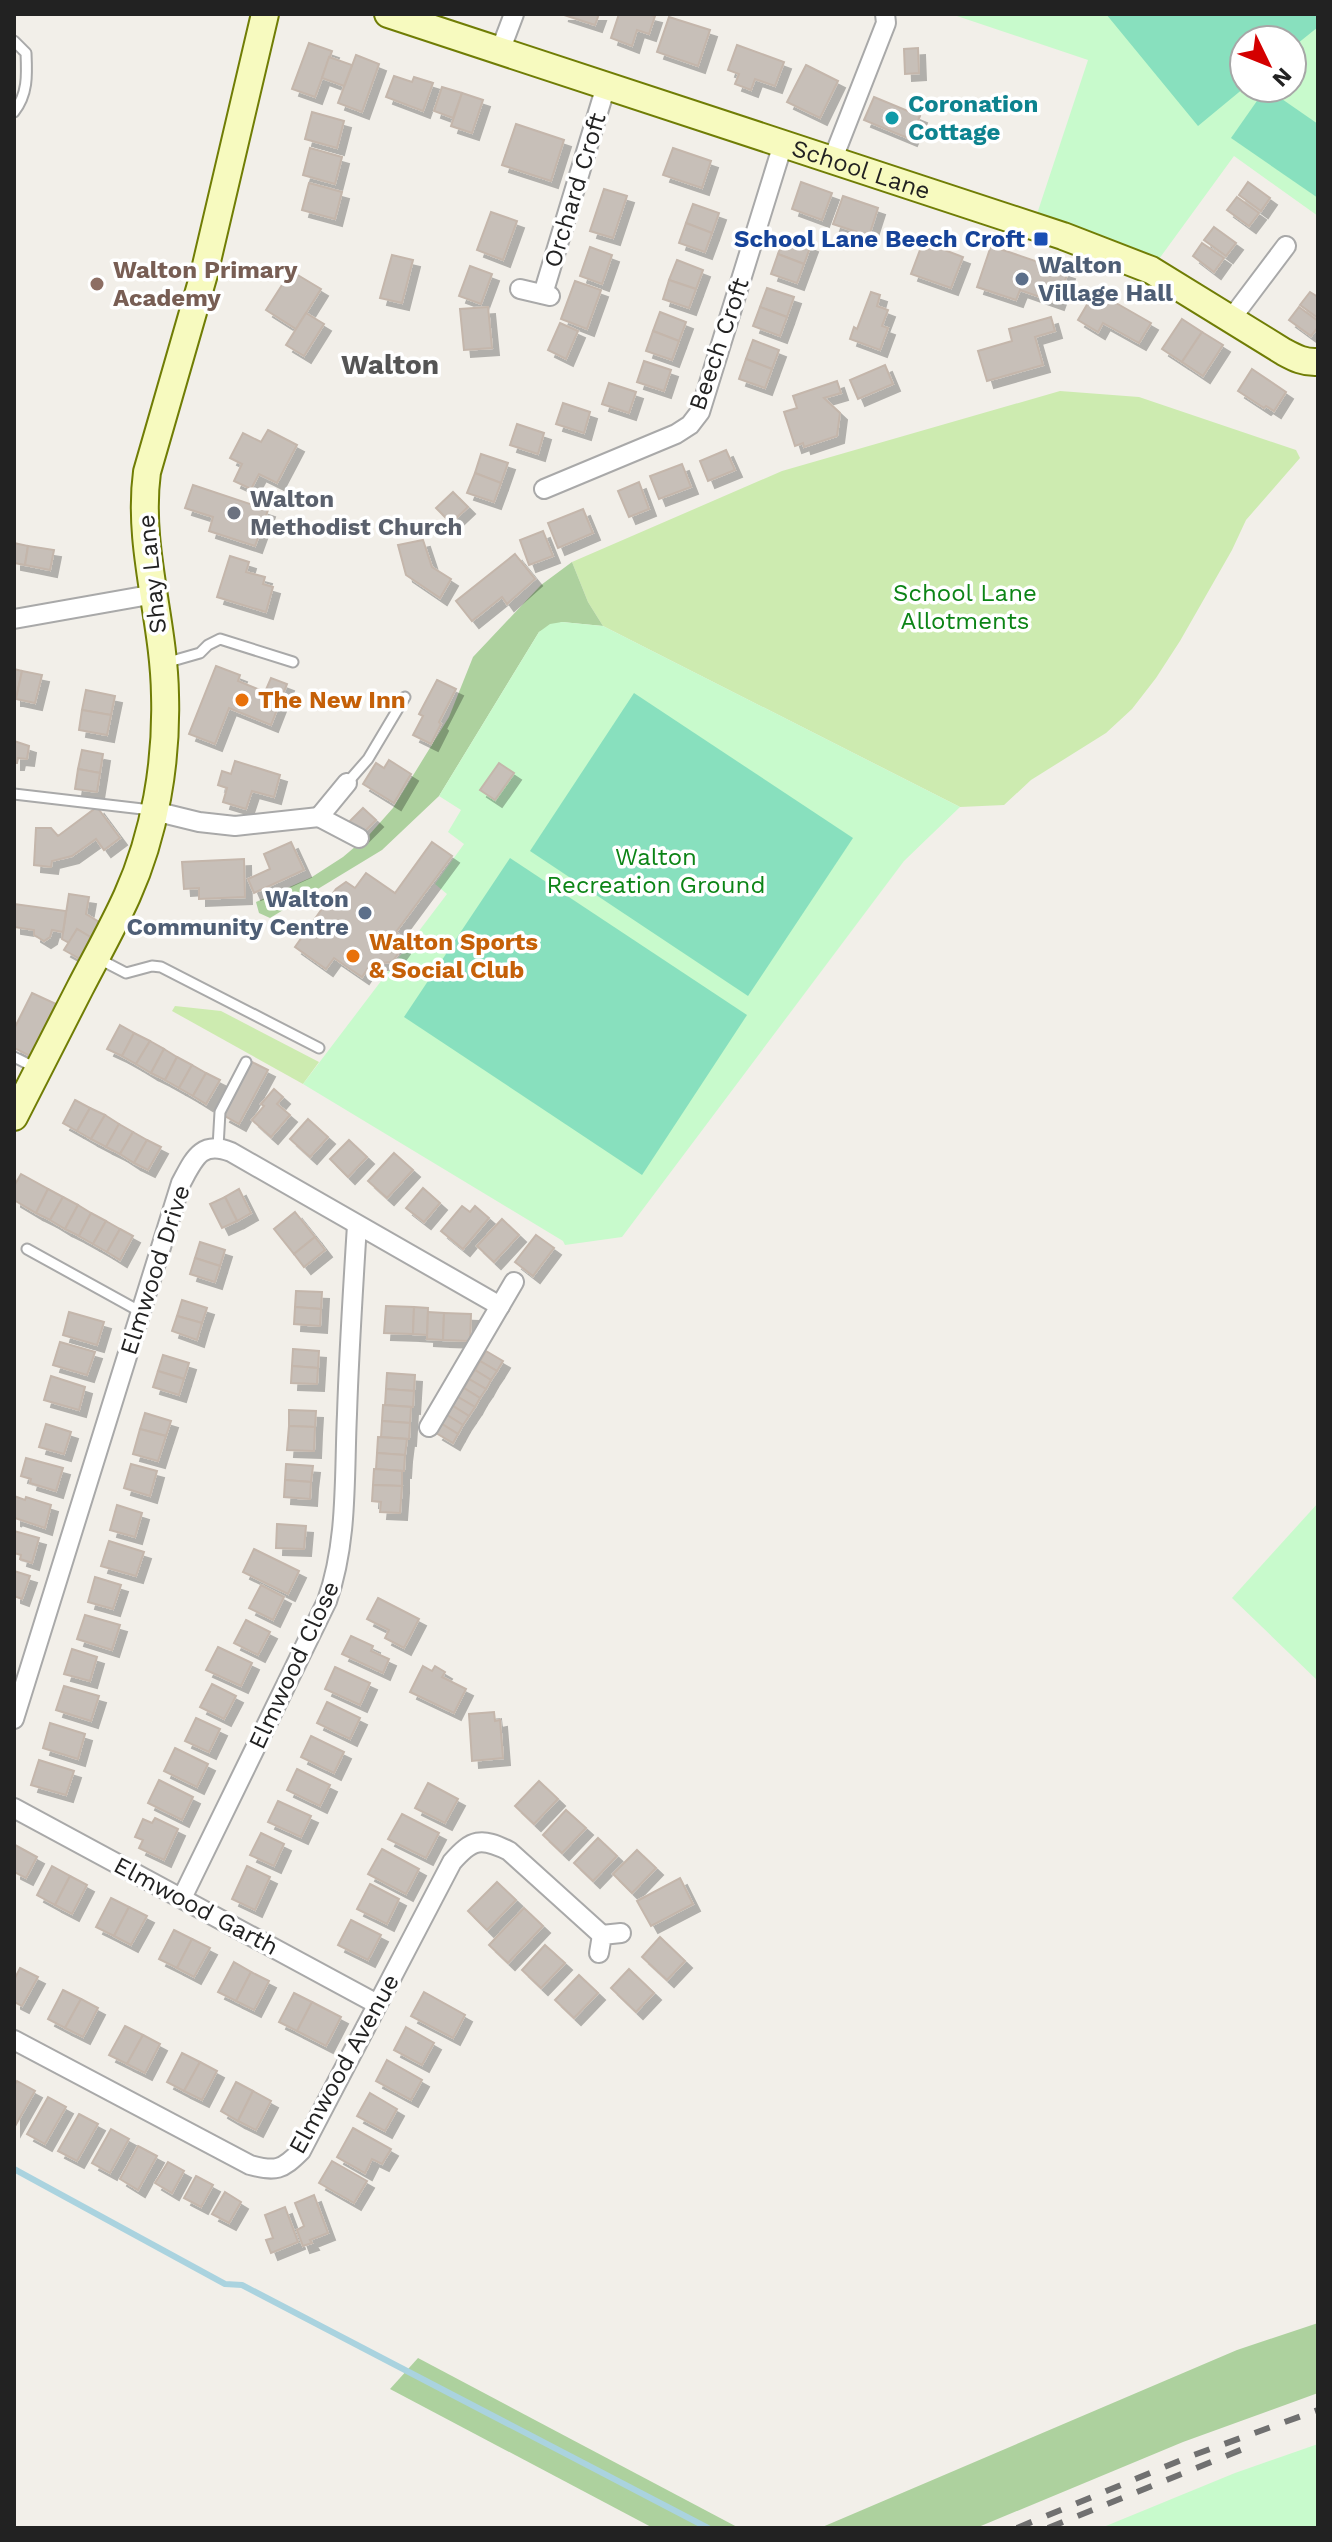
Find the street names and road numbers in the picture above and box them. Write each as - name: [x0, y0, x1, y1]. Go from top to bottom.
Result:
- street label: Orchard Croft: [538, 109, 612, 271]
- street label: School Lane: [788, 134, 934, 205]
- street label: Beech Croft: [683, 274, 755, 414]
- street label: Shay Lane: [132, 513, 172, 635]
- street label: Elmwood Drive: [114, 1182, 196, 1358]
- street label: Elmwood Close: [243, 1577, 345, 1753]
- street label: Elmwood Garth: [109, 1851, 283, 1961]
- street label: Elmwood Avenue: [283, 1969, 405, 2159]

